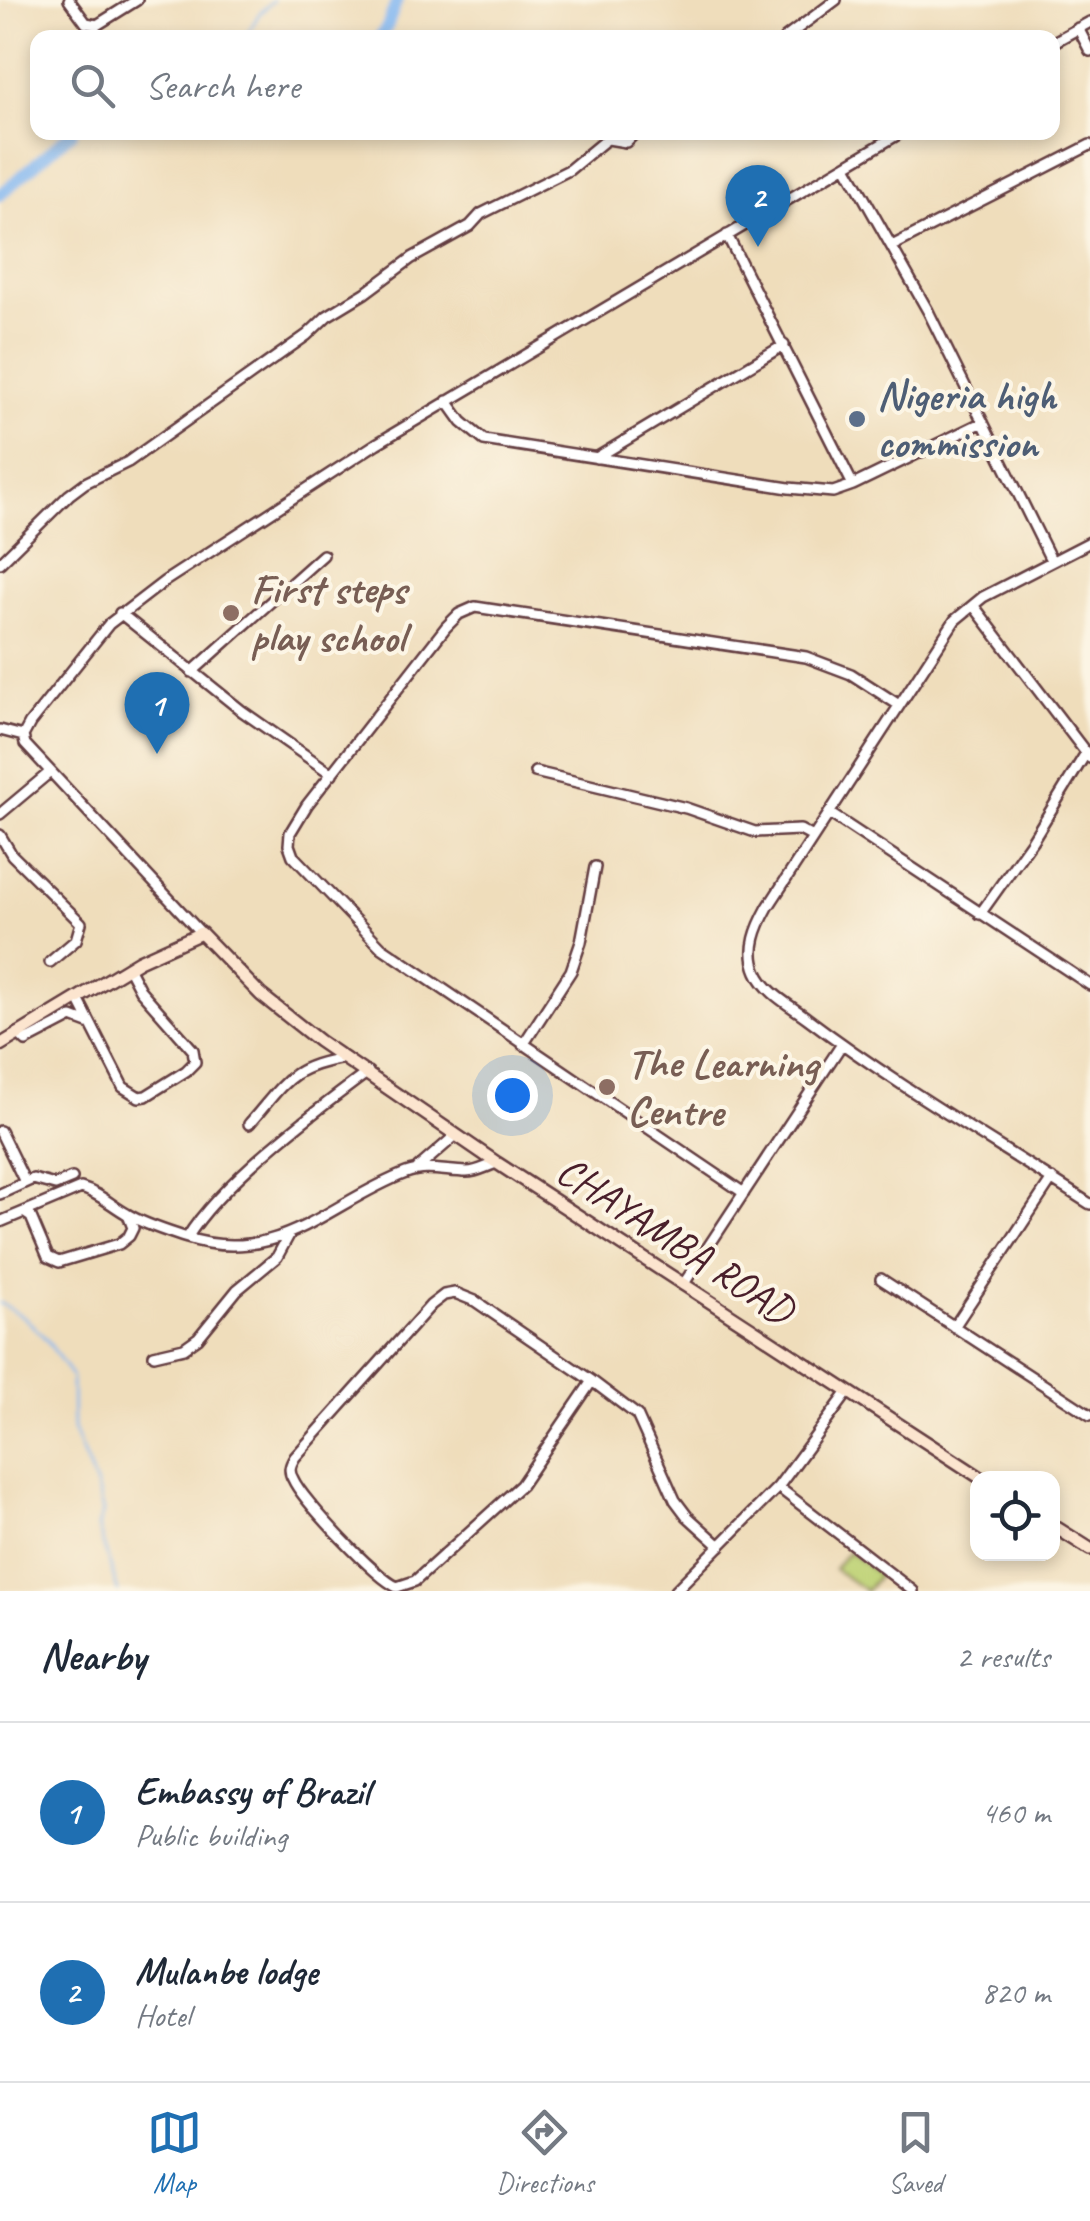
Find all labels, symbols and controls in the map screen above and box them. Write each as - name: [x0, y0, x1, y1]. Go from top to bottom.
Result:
- search box: [30, 30, 1060, 140]
- icon: search: [65, 58, 120, 113]
- text: Search here: [145, 62, 300, 109]
- pin: 2: [726, 164, 790, 247]
- place label: Nigeria high commission: [877, 369, 1058, 470]
- marker: Nigeria high commission: [846, 408, 868, 430]
- place label: First steps play school: [251, 563, 413, 664]
- marker: First steps play school: [220, 602, 242, 624]
- pin: 1: [124, 672, 190, 754]
- place label: The Learning Centre: [627, 1037, 822, 1138]
- your location: [487, 1070, 538, 1121]
- marker: The Learning Centre: [596, 1076, 618, 1098]
- street label: CHAYAMBA ROAD: [547, 1144, 806, 1338]
- map controls: [970, 1471, 1060, 1561]
- button: locate: [970, 1471, 1060, 1561]
- text: Nearby: [40, 1630, 146, 1683]
- text: 2 results: [956, 1636, 1050, 1677]
- text: Embassy of Brazil: [135, 1768, 370, 1815]
- text: 1: [65, 1792, 80, 1833]
- text: 460 m: [981, 1792, 1050, 1833]
- text: Public building: [135, 1815, 287, 1856]
- text: Mulanbe lodge: [135, 1948, 318, 1995]
- text: 2: [65, 1972, 80, 2013]
- text: 820 m: [981, 1972, 1050, 2013]
- text: Hotel: [135, 1995, 191, 2036]
- tab: Map: [147, 2105, 202, 2200]
- tab: Directions: [496, 2105, 594, 2200]
- tab: Saved: [888, 2105, 943, 2200]

